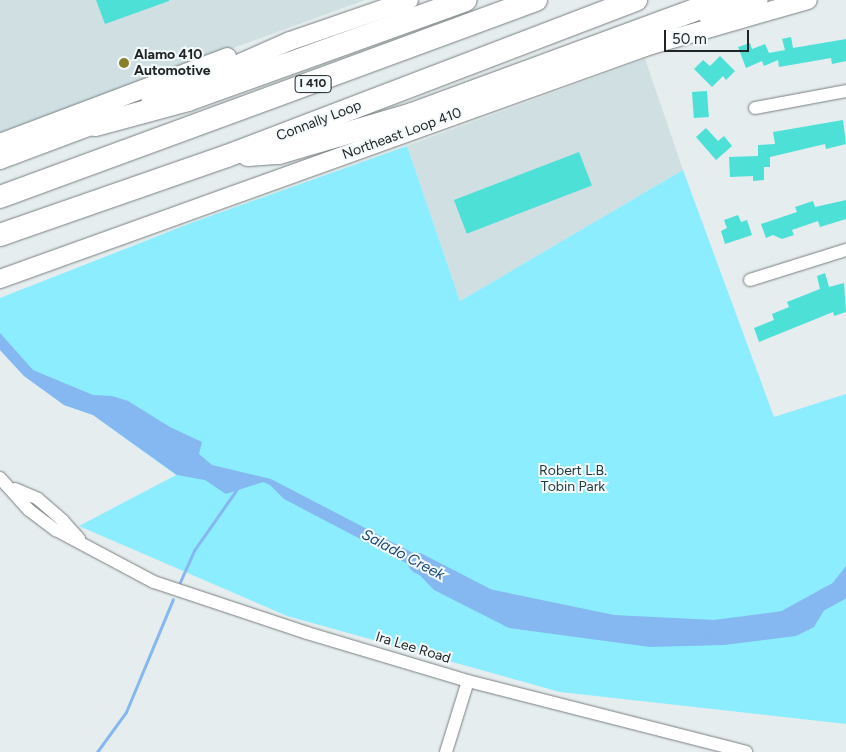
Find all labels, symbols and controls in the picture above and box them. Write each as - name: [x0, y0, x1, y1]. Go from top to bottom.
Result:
- scale bar: [666, 20, 751, 52]
- text: 50 m: [672, 30, 707, 48]
- place label: Alamo 410 Automotive: [134, 47, 211, 80]
- marker: Alamo 410 Automotive: [118, 57, 130, 69]
- road number: I 410: [294, 74, 332, 94]
- street label: Connally Loop: [274, 97, 364, 145]
- street label: Northeast Loop 410: [340, 105, 464, 163]
- park label: Robert L.B. Tobin Park: [539, 463, 607, 496]
- water label: Salado Creek: [359, 526, 447, 584]
- street label: Ira Lee Road: [374, 629, 452, 667]

